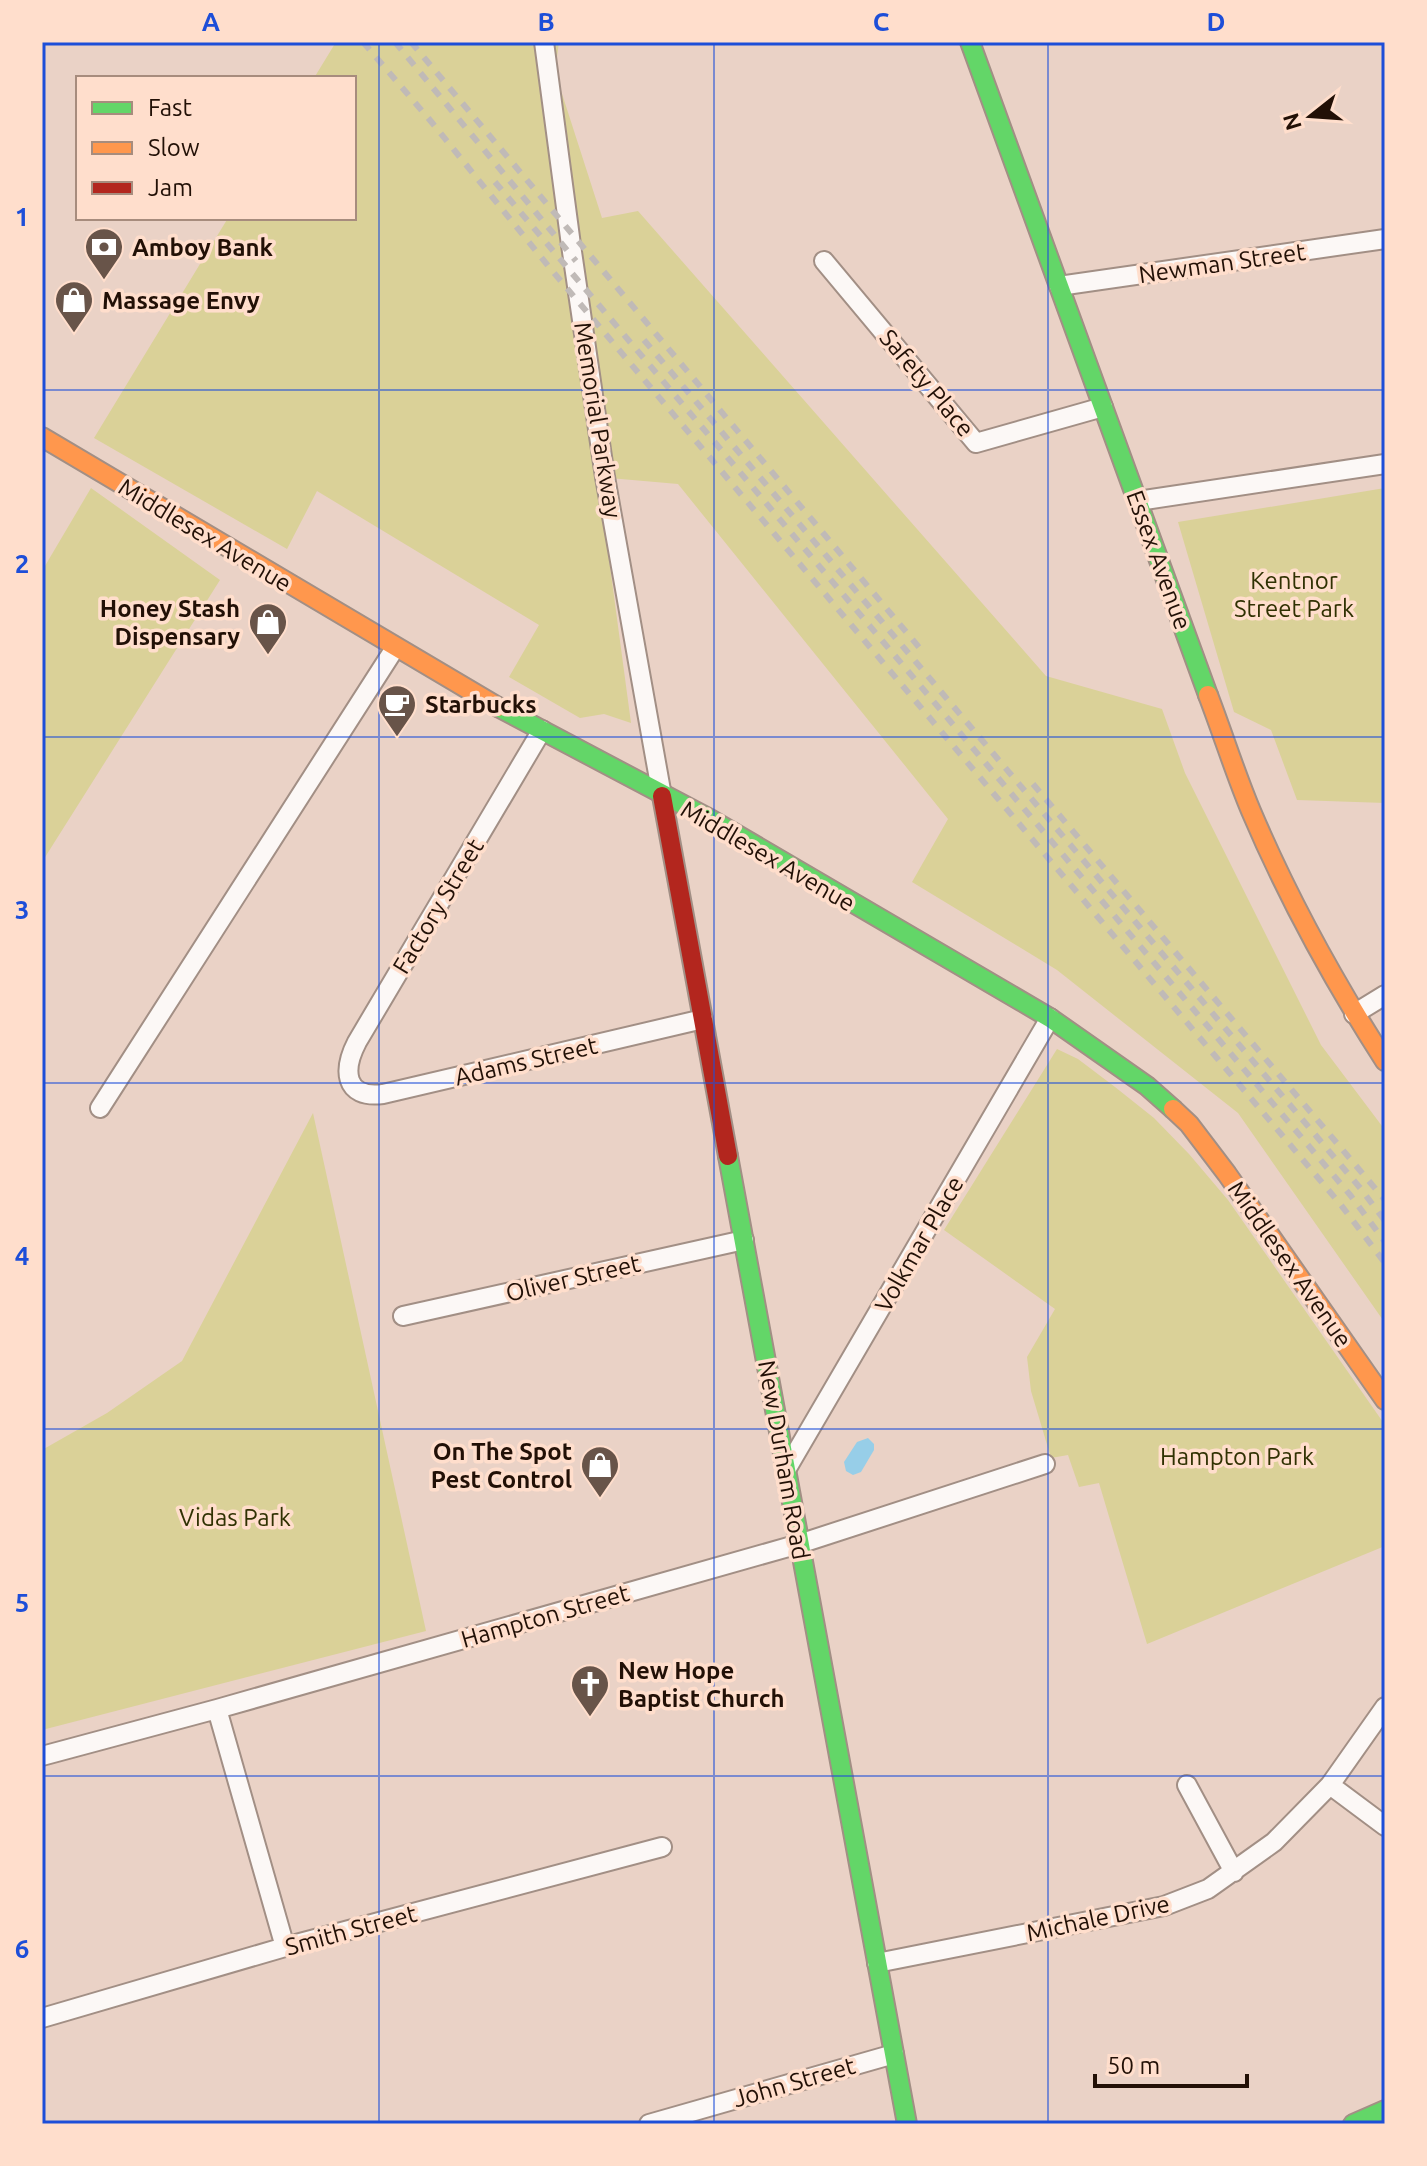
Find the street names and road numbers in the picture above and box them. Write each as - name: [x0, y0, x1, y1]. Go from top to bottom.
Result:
- street label: Newman Street: [1137, 238, 1308, 288]
- street label: Memorial Parkway: [569, 320, 627, 520]
- street label: Safety Place: [874, 324, 980, 442]
- street label: Middlesex Avenue: [114, 473, 296, 597]
- street label: Essex Avenue: [1121, 487, 1197, 633]
- street label: Middlesex Avenue: [676, 795, 860, 917]
- street label: Factory Street: [387, 833, 489, 978]
- street label: Adams Street: [452, 1031, 601, 1091]
- street label: Volkmar Place: [869, 1172, 969, 1316]
- street label: Middlesex Avenue: [1223, 1176, 1357, 1352]
- street label: Oliver Street: [503, 1249, 643, 1307]
- street label: New Durham Road: [753, 1358, 815, 1562]
- street label: Hampton Street: [458, 1579, 633, 1653]
- street label: Michale Drive: [1024, 1890, 1172, 1946]
- street label: Smith Street: [282, 1899, 420, 1960]
- street label: John Street: [730, 2052, 859, 2112]

